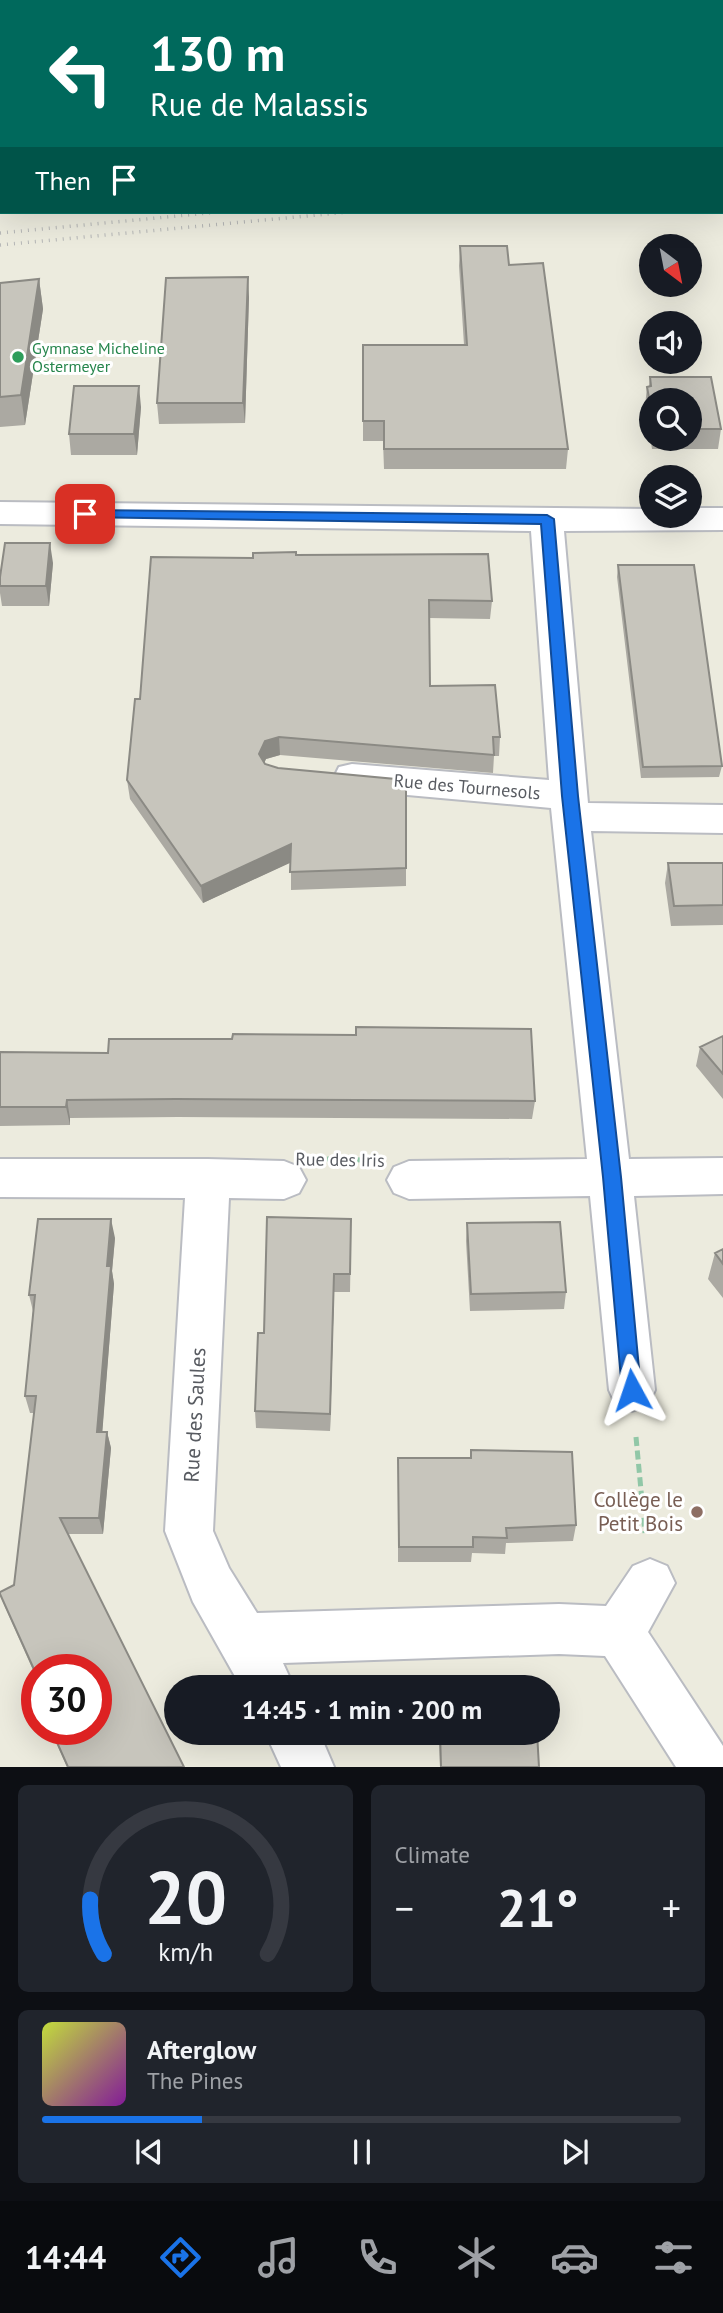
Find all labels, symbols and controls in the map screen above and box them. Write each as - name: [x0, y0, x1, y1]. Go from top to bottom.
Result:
- text: 130 m: [150, 21, 285, 85]
- icon: left: [35, 28, 126, 119]
- text: Rue de Malassis: [150, 83, 368, 125]
- icon: arrive: [105, 161, 143, 199]
- text: Then: [35, 164, 91, 197]
- north arrow: [639, 234, 702, 298]
- map controls: [639, 234, 702, 528]
- button: sound: [639, 311, 702, 374]
- place label: Gymnase Micheline Ostermeyer: [32, 338, 165, 376]
- marker: Gymnase Micheline Ostermeyer: [10, 349, 26, 365]
- button: search: [639, 388, 702, 451]
- button: layers: [639, 465, 702, 528]
- pin: [55, 484, 115, 544]
- icon: arrive: [66, 495, 104, 533]
- street label: Rue des Tournesols: [393, 769, 541, 804]
- street label: Rue des Iris: [295, 1147, 385, 1172]
- street label: Rue des Saules: [177, 1347, 212, 1483]
- position arrow: [595, 1353, 669, 1427]
- place label: Collège le Petit Bois: [593, 1486, 683, 1537]
- marker: Collège le Petit Bois: [689, 1504, 705, 1520]
- speed limit sign: 30: [21, 1654, 112, 1745]
- text: 14:45 · 1 min · 200 m: [242, 1693, 482, 1726]
- text: Climate: [395, 1840, 470, 1869]
- text: 20: [144, 1851, 227, 1945]
- text: 21°: [497, 1874, 579, 1941]
- text: −: [395, 1883, 414, 1932]
- text: +: [662, 1883, 681, 1932]
- text: km/h: [158, 1936, 213, 1968]
- text: Afterglow: [147, 2033, 256, 2066]
- text: The Pines: [147, 2066, 243, 2095]
- icon: previous: [130, 2133, 168, 2171]
- icon: pause: [343, 2133, 381, 2171]
- icon: next: [556, 2133, 594, 2171]
- icon: directions: [156, 2233, 205, 2282]
- icon: music: [254, 2233, 303, 2282]
- icon: phone: [353, 2233, 402, 2282]
- icon: climate: [452, 2233, 501, 2282]
- icon: car: [550, 2233, 599, 2282]
- icon: filters: [649, 2233, 698, 2282]
- text: 14:44: [25, 2236, 106, 2278]

